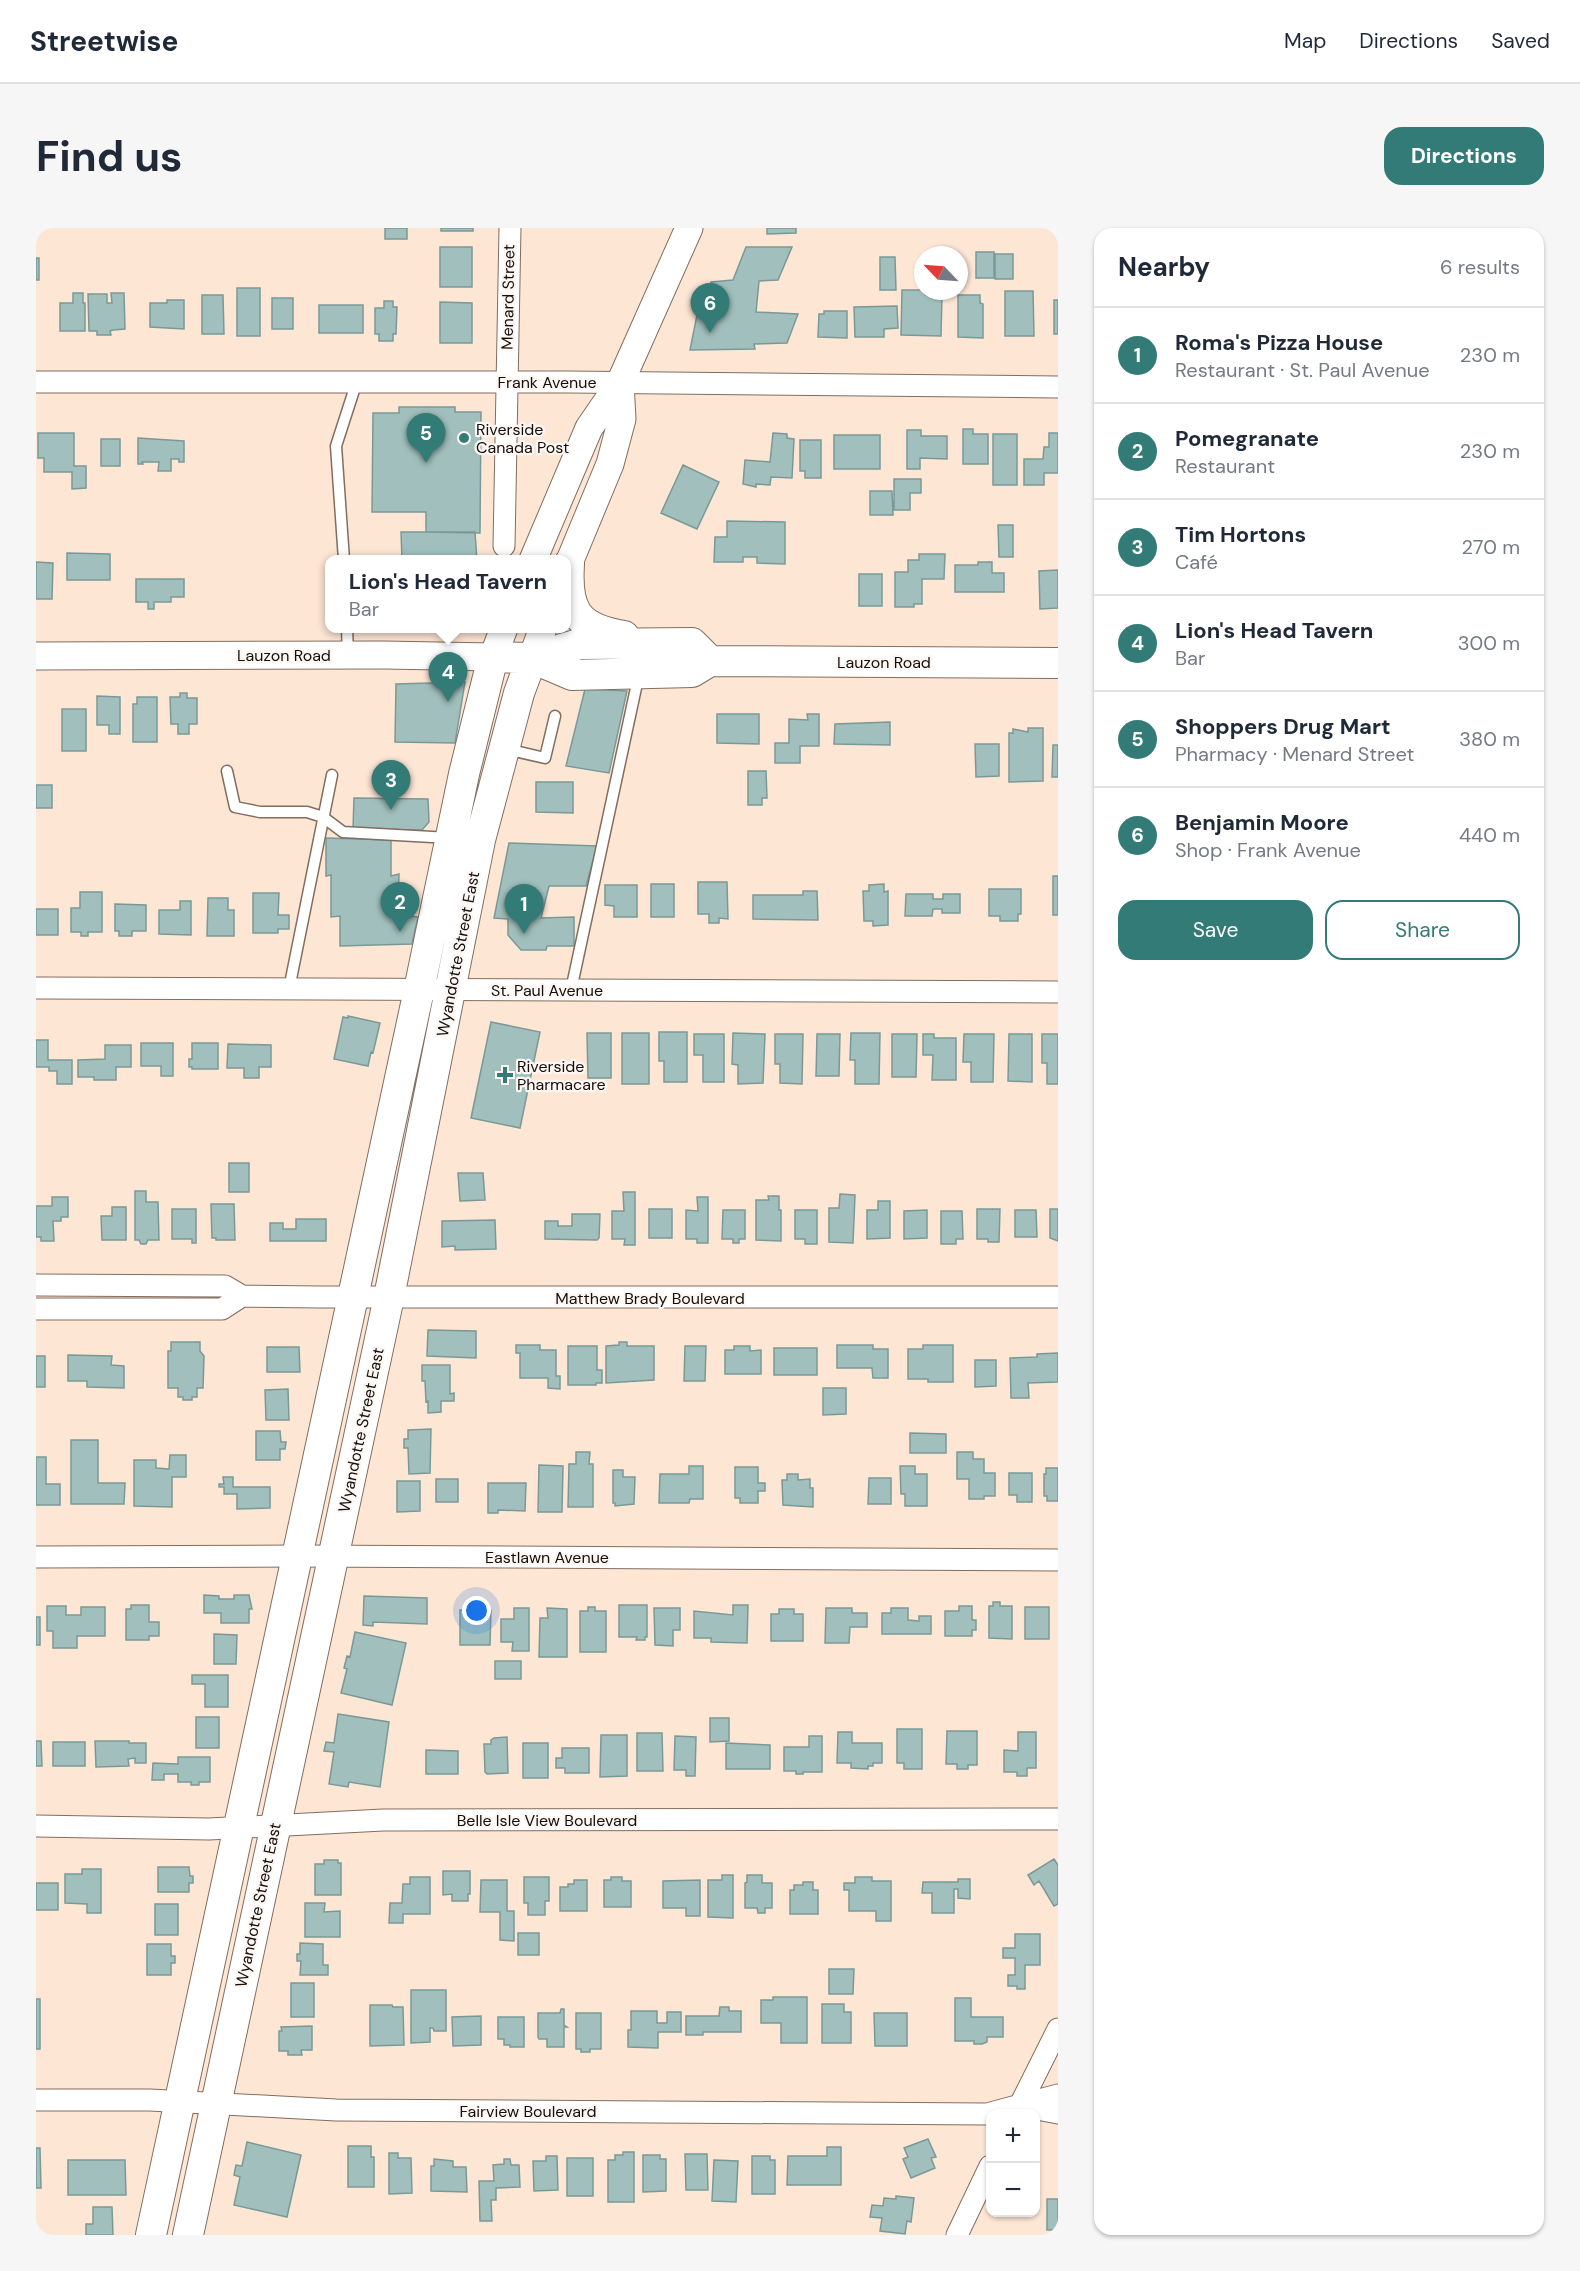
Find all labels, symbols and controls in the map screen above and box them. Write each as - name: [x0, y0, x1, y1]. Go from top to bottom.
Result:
- text: Streetwise: [30, 23, 178, 60]
- text: Map: [1284, 27, 1326, 55]
- text: Directions: [1359, 27, 1458, 55]
- text: Saved: [1491, 27, 1550, 55]
- button: Directions: [1384, 127, 1544, 185]
- text: Find us: [36, 129, 182, 184]
- street label: Menard Street: [497, 244, 519, 350]
- north arrow: [914, 246, 968, 300]
- text: Nearby: [1118, 250, 1210, 284]
- text: 6 results: [1440, 254, 1520, 280]
- pin: 6: [690, 284, 730, 333]
- text: Roma's Pizza House: [1175, 328, 1383, 357]
- text: 1: [1134, 342, 1141, 368]
- text: 230 m: [1460, 342, 1520, 368]
- text: Restaurant · St. Paul Avenue: [1175, 357, 1430, 383]
- street label: Frank Avenue: [497, 372, 597, 393]
- pin: 5: [406, 414, 446, 463]
- place label: Riverside Canada Post: [476, 419, 569, 458]
- text: Pomegranate: [1175, 424, 1319, 453]
- marker: Riverside Canada Post: [457, 431, 471, 445]
- text: 2: [1132, 438, 1143, 464]
- text: 230 m: [1460, 438, 1520, 464]
- text: Restaurant: [1175, 453, 1275, 479]
- text: Tim Hortons: [1175, 520, 1306, 549]
- text: 3: [1131, 534, 1144, 560]
- text: 270 m: [1462, 534, 1520, 560]
- text: Café: [1175, 549, 1218, 575]
- popup: [325, 555, 571, 633]
- text: Lion's Head Tavern: [349, 567, 547, 596]
- text: Bar: [349, 596, 379, 622]
- text: Lion's Head Tavern: [1175, 616, 1373, 645]
- text: 4: [1131, 630, 1144, 656]
- text: 300 m: [1458, 630, 1520, 656]
- street label: Lauzon Road: [237, 645, 331, 666]
- text: Bar: [1175, 645, 1205, 671]
- pin: 4: [428, 652, 468, 702]
- street label: Lauzon Road: [837, 652, 931, 673]
- text: Shoppers Drug Mart: [1175, 712, 1391, 741]
- text: 5: [1131, 726, 1144, 752]
- text: 380 m: [1459, 726, 1520, 752]
- text: Pharmacy · Menard Street: [1175, 741, 1414, 767]
- pin: 3: [372, 760, 410, 810]
- text: Benjamin Moore: [1175, 808, 1349, 837]
- text: 6: [1131, 822, 1144, 848]
- text: 440 m: [1459, 822, 1520, 848]
- text: Shop · Frank Avenue: [1175, 837, 1361, 863]
- street label: Wyandotte Street East: [432, 870, 484, 1038]
- pin: 2: [380, 882, 420, 932]
- pin: 1: [504, 884, 544, 934]
- button: Save: [1118, 900, 1313, 960]
- button: Share: [1325, 900, 1520, 960]
- street label: St. Paul Avenue: [491, 980, 603, 1001]
- place label: Riverside Pharmacare: [517, 1056, 606, 1095]
- marker: Riverside Pharmacare: [498, 1068, 512, 1082]
- street label: Matthew Brady Boulevard: [555, 1288, 745, 1309]
- street label: Wyandotte Street East: [333, 1346, 389, 1514]
- street label: Eastlawn Avenue: [485, 1547, 609, 1568]
- your location: [462, 1596, 491, 1625]
- street label: Belle Isle View Boulevard: [457, 1810, 637, 1831]
- street label: Wyandotte Street East: [230, 1821, 286, 1989]
- street label: Fairview Boulevard: [459, 2101, 597, 2122]
- map controls: [986, 2109, 1040, 2217]
- button: +: [986, 2109, 1040, 2163]
- button: −: [986, 2163, 1040, 2217]

